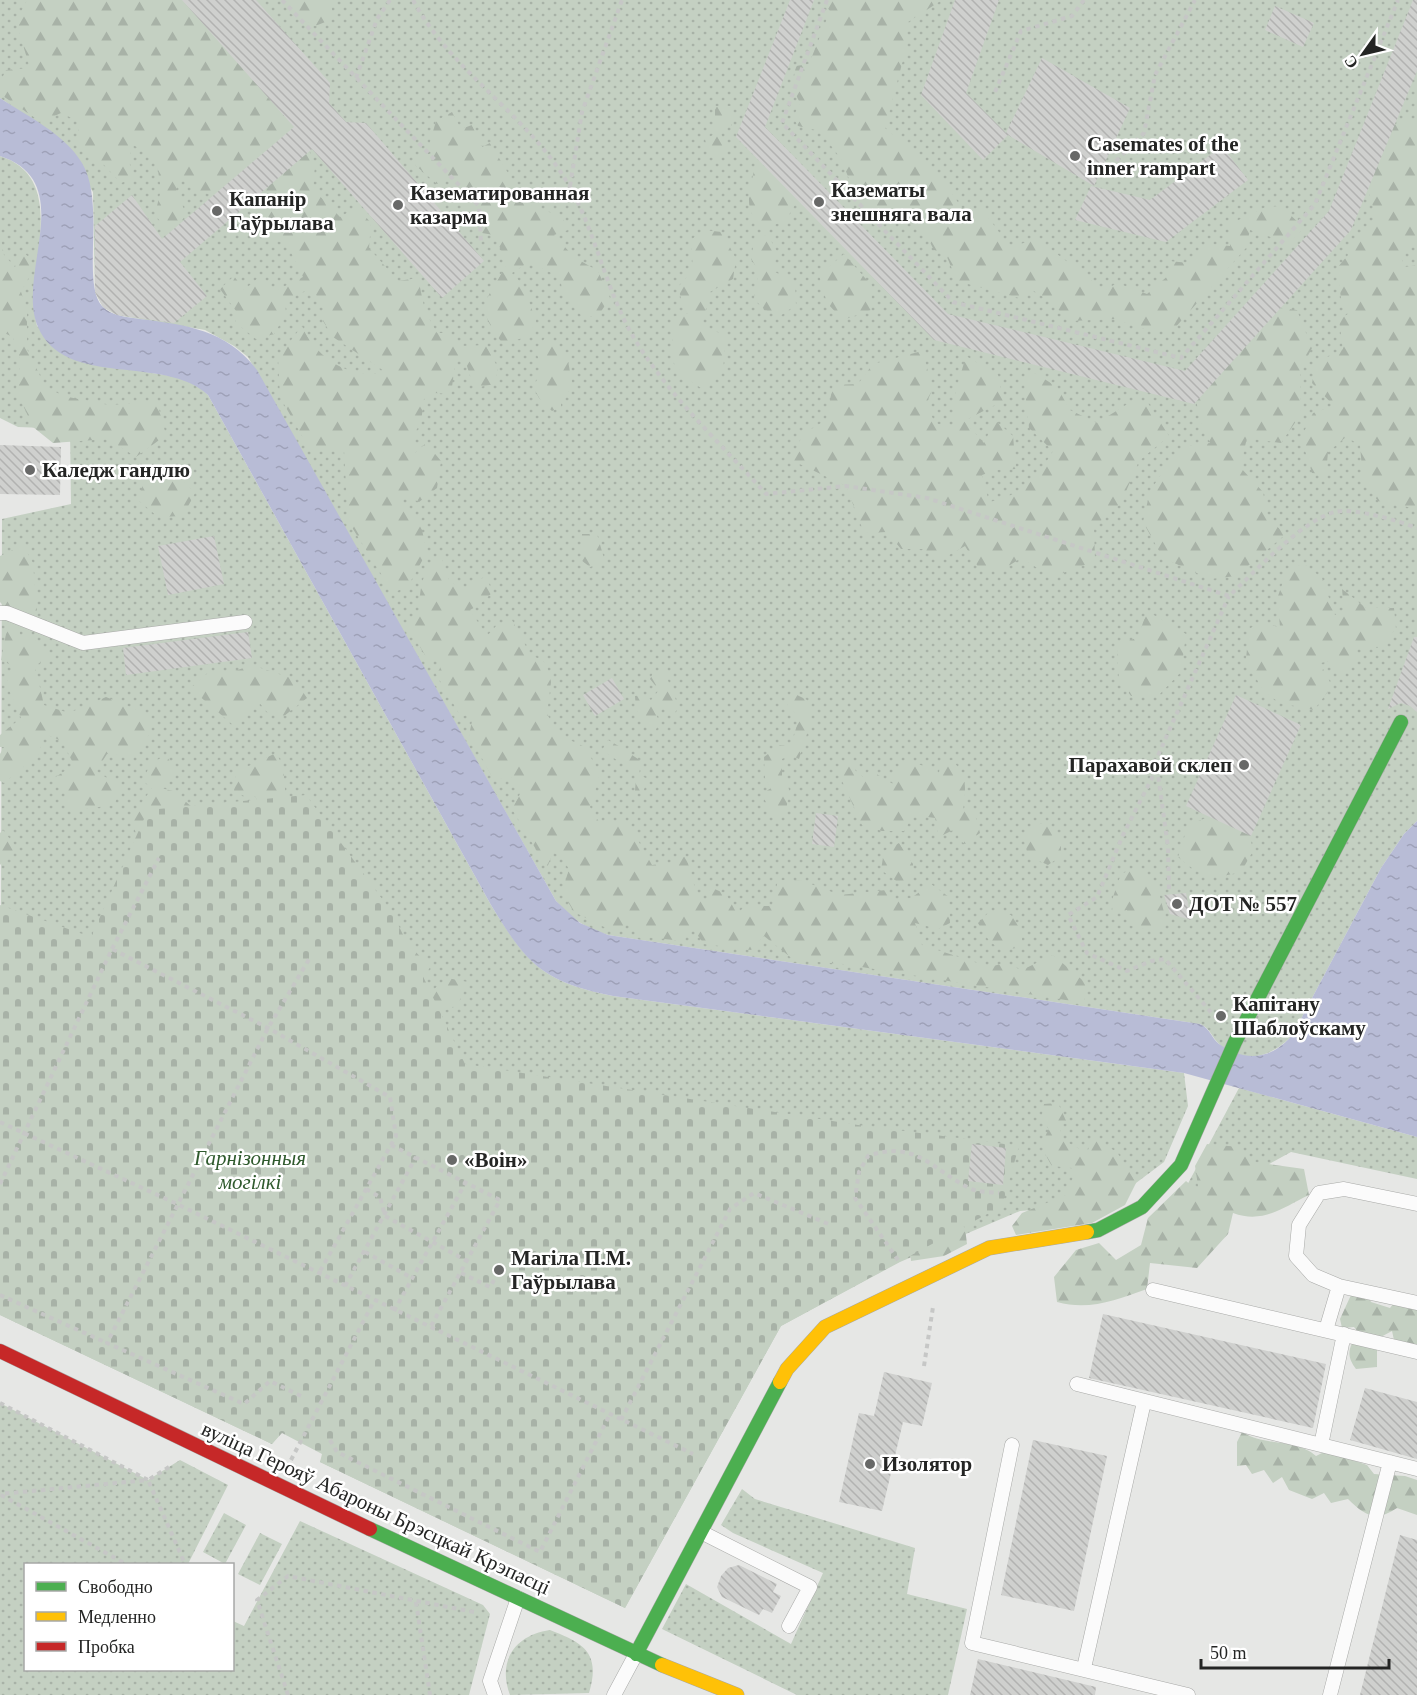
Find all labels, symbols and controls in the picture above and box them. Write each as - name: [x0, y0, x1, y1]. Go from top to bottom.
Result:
- north arrow: [1333, 24, 1393, 84]
- text: С: [1341, 53, 1361, 72]
- place label: Casemates of the inner rampart: [1087, 132, 1239, 180]
- marker: Casemates of the inner rampart: [1068, 149, 1082, 163]
- place label: Казематы знешняга вала: [831, 178, 972, 226]
- place label: Казематированная казарма: [410, 181, 589, 229]
- place label: Капанір Гаўрылава: [229, 187, 334, 235]
- marker: Казематы знешняга вала: [812, 195, 826, 209]
- marker: Казематированная казарма: [391, 198, 405, 212]
- marker: Капанір Гаўрылава: [210, 204, 224, 218]
- place label: Каледж гандлю: [42, 458, 190, 482]
- marker: Каледж гандлю: [23, 463, 37, 477]
- place label: Парахавой склеп: [1069, 753, 1232, 777]
- marker: Парахавой склеп: [1237, 758, 1251, 772]
- place label: ДОТ № 557: [1189, 892, 1297, 916]
- marker: ДОТ № 557: [1170, 897, 1184, 911]
- place label: Капітану Шаблоўскаму: [1233, 992, 1366, 1040]
- marker: Капітану Шаблоўскаму: [1214, 1009, 1228, 1023]
- park label: Гарнізонныя могілкі: [193, 1146, 306, 1194]
- place label: «Воін»: [464, 1148, 527, 1172]
- marker: «Воін»: [445, 1153, 459, 1167]
- place label: Магіла П.М. Гаўрылава: [511, 1246, 631, 1294]
- marker: Магіла П.М. Гаўрылава: [492, 1263, 506, 1277]
- street label: вуліца Герояў Абароны Брэсцкай Крэпасці: [198, 1416, 554, 1600]
- place label: Изолятор: [882, 1452, 972, 1476]
- marker: Изолятор: [863, 1457, 877, 1471]
- legend: [24, 1563, 234, 1671]
- text: Свободно: [78, 1577, 153, 1597]
- text: Медленно: [78, 1607, 156, 1627]
- scale bar: [1201, 1632, 1388, 1670]
- text: Пробка: [78, 1637, 135, 1657]
- text: 50 m: [1210, 1643, 1247, 1663]

